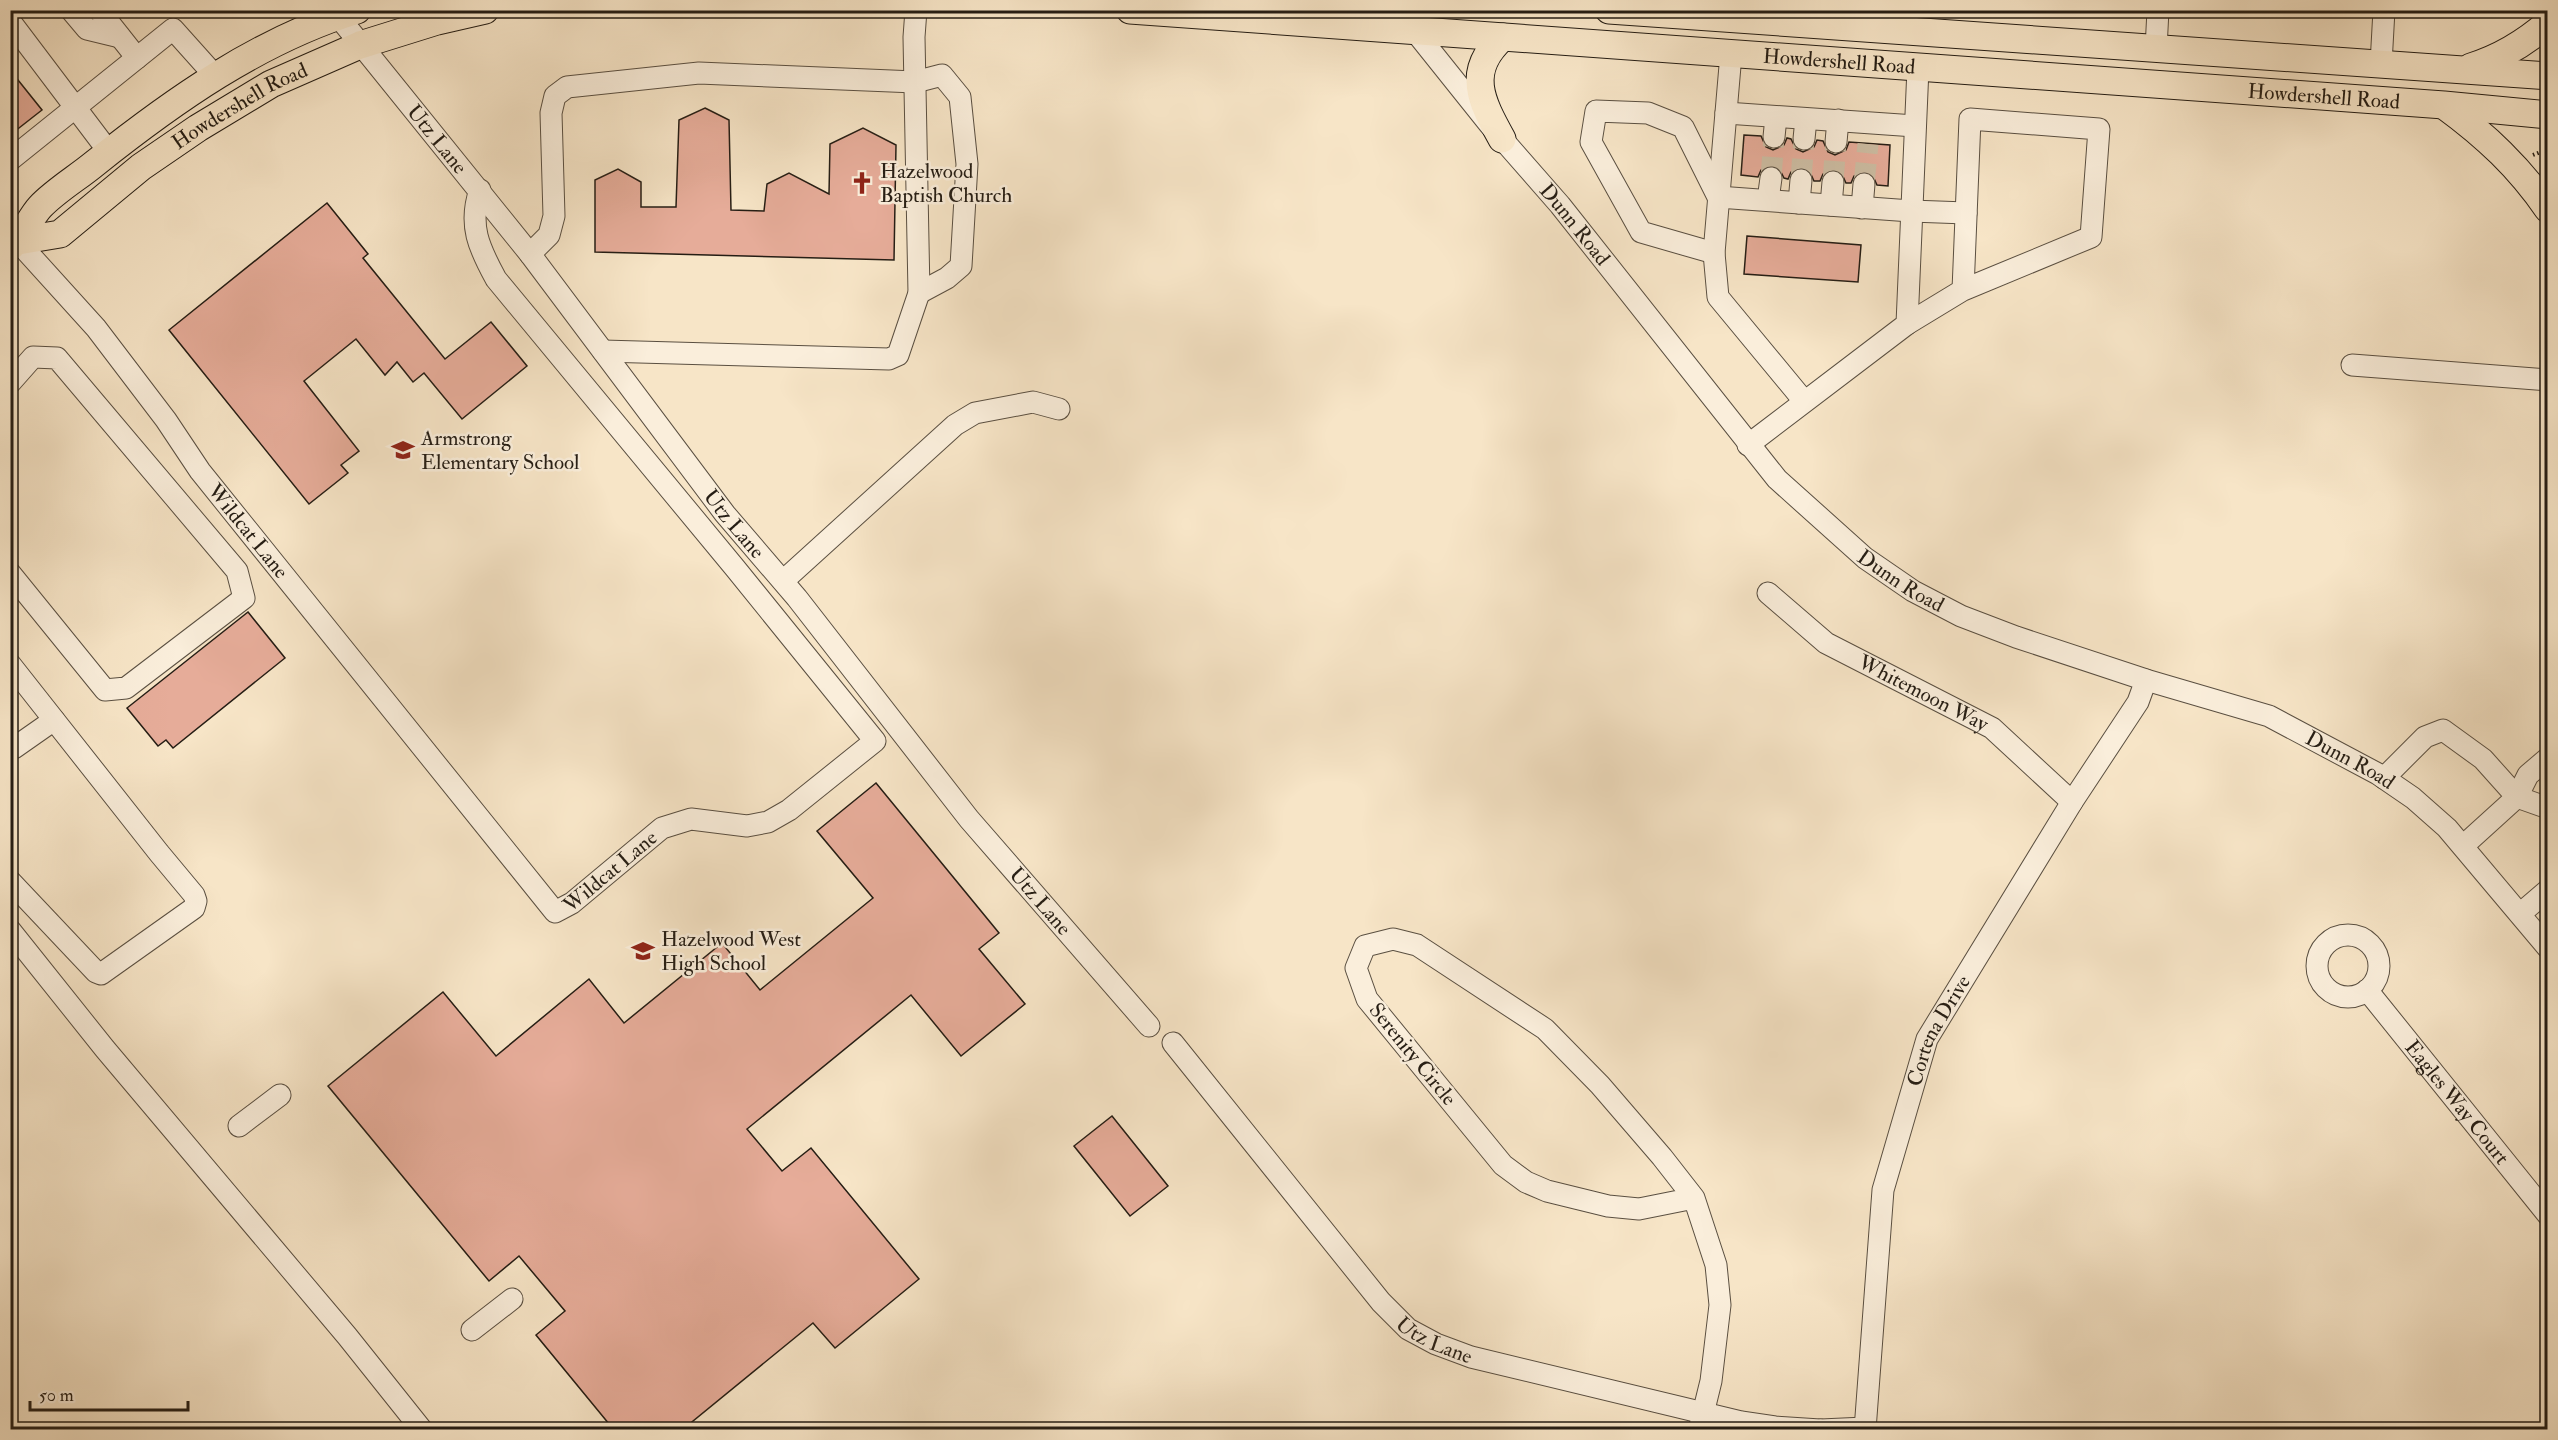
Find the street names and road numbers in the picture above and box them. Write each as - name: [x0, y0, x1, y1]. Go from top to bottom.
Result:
- street label: Howdershell Road: [1762, 43, 1917, 81]
- street label: Howdershell Road: [167, 56, 312, 156]
- street label: Howdershell Road: [2247, 78, 2402, 116]
- street label: Utz Lane: [401, 99, 473, 180]
- street label: Dunn Road: [1533, 178, 1616, 272]
- street label: Wildcat Lane: [201, 477, 294, 584]
- street label: Utz Lane: [697, 484, 770, 565]
- street label: Dunn Road: [1852, 544, 1949, 619]
- street label: Whitemoon Way: [1853, 648, 1993, 738]
- street label: Dunn Road: [2301, 725, 2401, 796]
- street label: Wildcat Lane: [557, 824, 663, 919]
- street label: Utz Lane: [1003, 862, 1077, 941]
- street label: Cortena Drive: [1901, 970, 1977, 1089]
- street label: Serenity Circle: [1363, 997, 1463, 1111]
- street label: Eagles Way Court: [2399, 1035, 2515, 1171]
- street label: Utz Lane: [1389, 1311, 1476, 1370]

